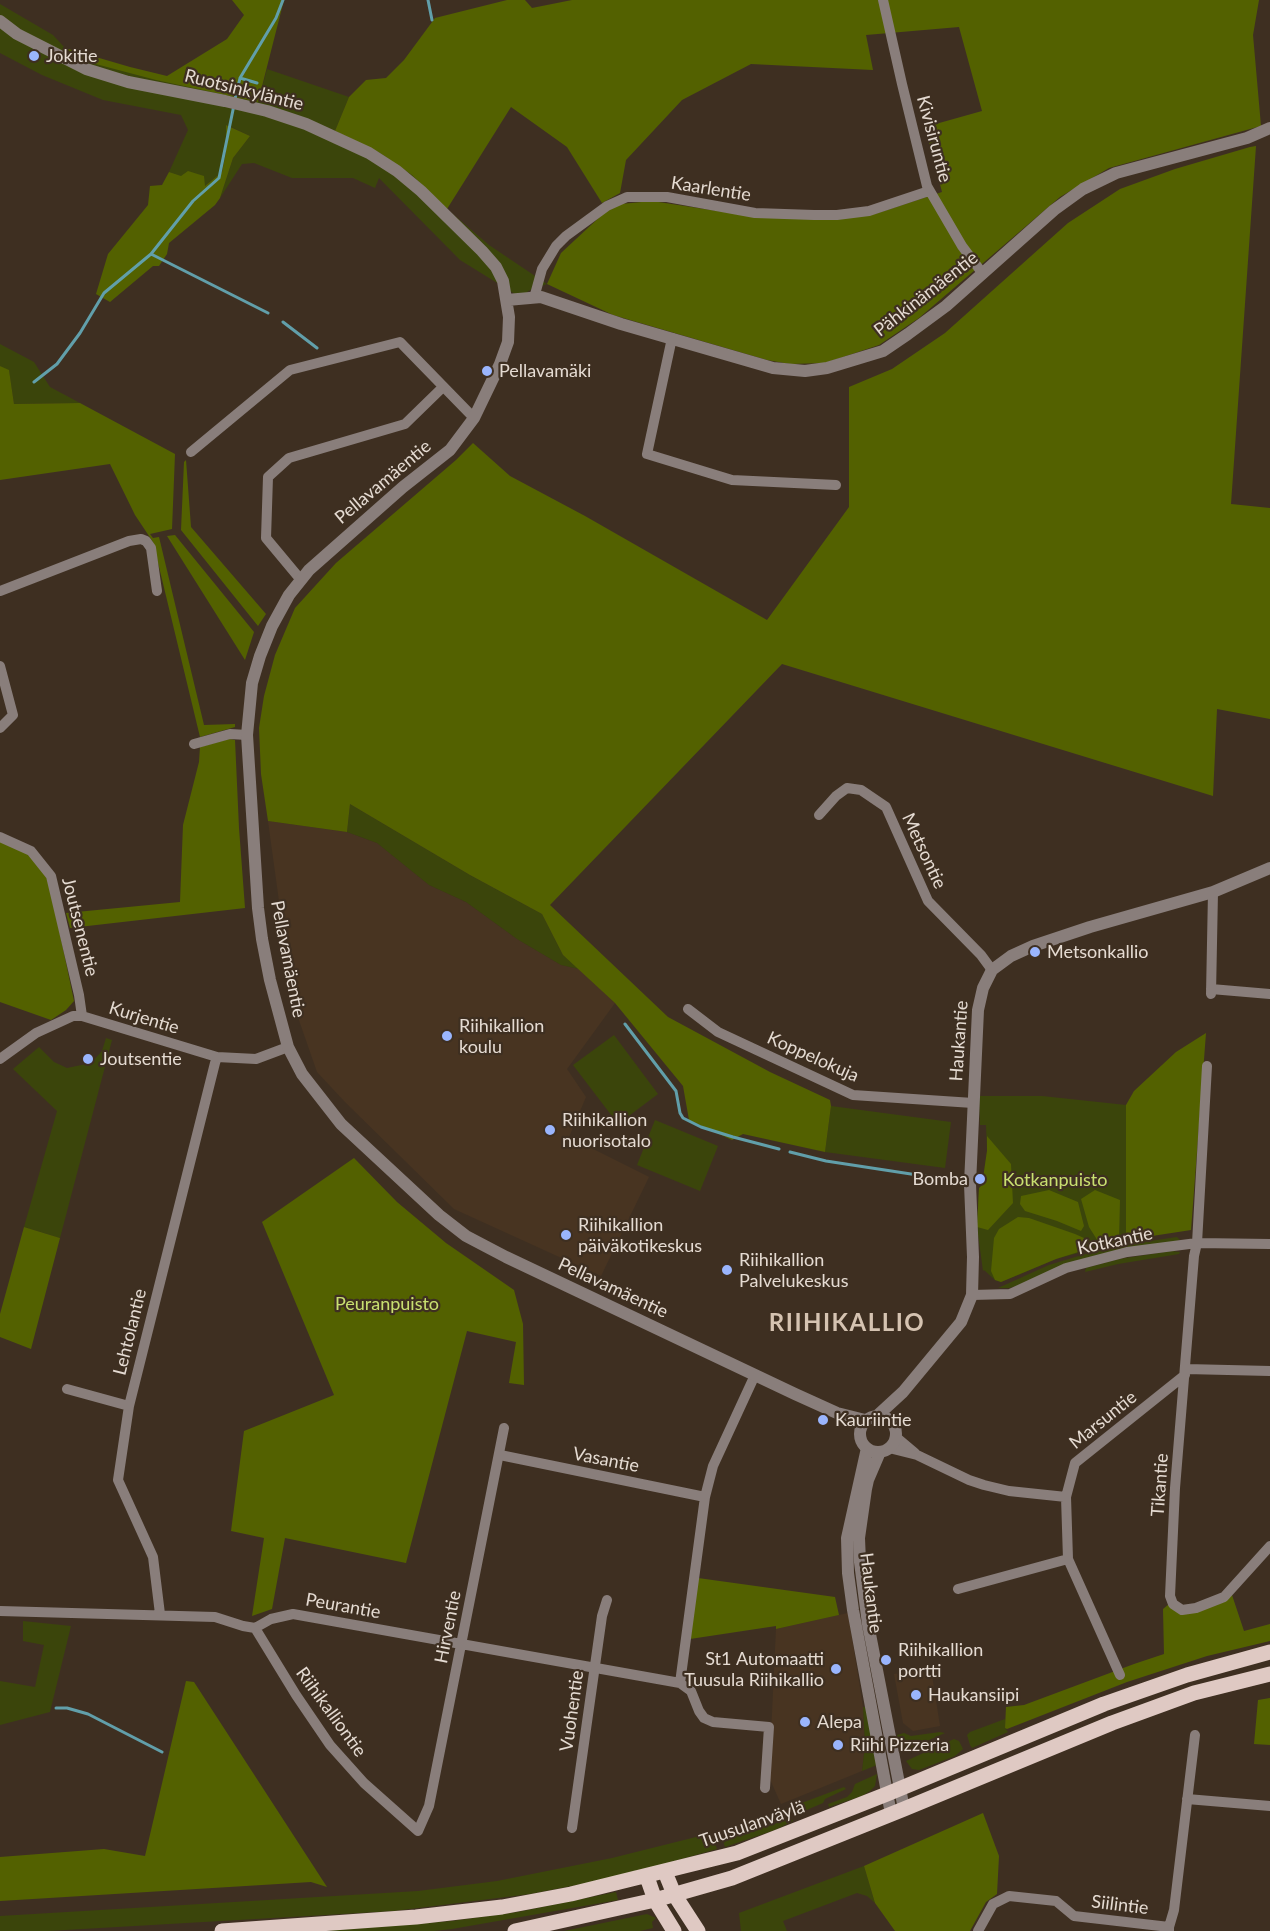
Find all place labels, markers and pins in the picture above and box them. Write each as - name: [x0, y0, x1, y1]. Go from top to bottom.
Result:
- place label: Jokitie: [46, 45, 98, 67]
- marker: Jokitie: [27, 49, 41, 63]
- place label: Pellavamäki: [499, 360, 591, 382]
- marker: Pellavamäki: [480, 364, 494, 378]
- place label: Metsonkallio: [1047, 941, 1148, 963]
- marker: Metsonkallio: [1028, 945, 1042, 959]
- place label: Riihikallion koulu: [459, 1015, 544, 1058]
- marker: Riihikallion koulu: [440, 1029, 454, 1043]
- place label: Joutsentie: [100, 1048, 182, 1070]
- marker: Joutsentie: [81, 1052, 95, 1066]
- place label: Riihikallion nuorisotalo: [562, 1109, 651, 1152]
- marker: Riihikallion nuorisotalo: [543, 1123, 557, 1137]
- place label: Bomba: [912, 1168, 968, 1190]
- marker: Bomba: [973, 1172, 987, 1186]
- place label: Riihikallion päiväkotikeskus: [578, 1214, 702, 1256]
- marker: Riihikallion päiväkotikeskus: [559, 1228, 573, 1242]
- place label: Riihikallion Palvelukeskus: [739, 1249, 848, 1292]
- marker: Riihikallion Palvelukeskus: [720, 1263, 734, 1277]
- place label: Kauriintie: [835, 1409, 912, 1431]
- marker: Kauriintie: [816, 1413, 830, 1427]
- place label: Riihikallion portti: [898, 1639, 983, 1682]
- place label: St1 Automaatti Tuusula Riihikallio: [684, 1648, 824, 1690]
- marker: Riihikallion portti: [879, 1653, 893, 1667]
- marker: St1 Automaatti Tuusula Riihikallio: [829, 1662, 843, 1676]
- place label: Haukansiipi: [928, 1684, 1019, 1706]
- marker: Haukansiipi: [909, 1688, 923, 1702]
- place label: Alepa: [817, 1711, 862, 1733]
- marker: Alepa: [798, 1715, 812, 1729]
- place label: Riihi Pizzeria: [850, 1734, 949, 1756]
- marker: Riihi Pizzeria: [831, 1738, 845, 1752]

